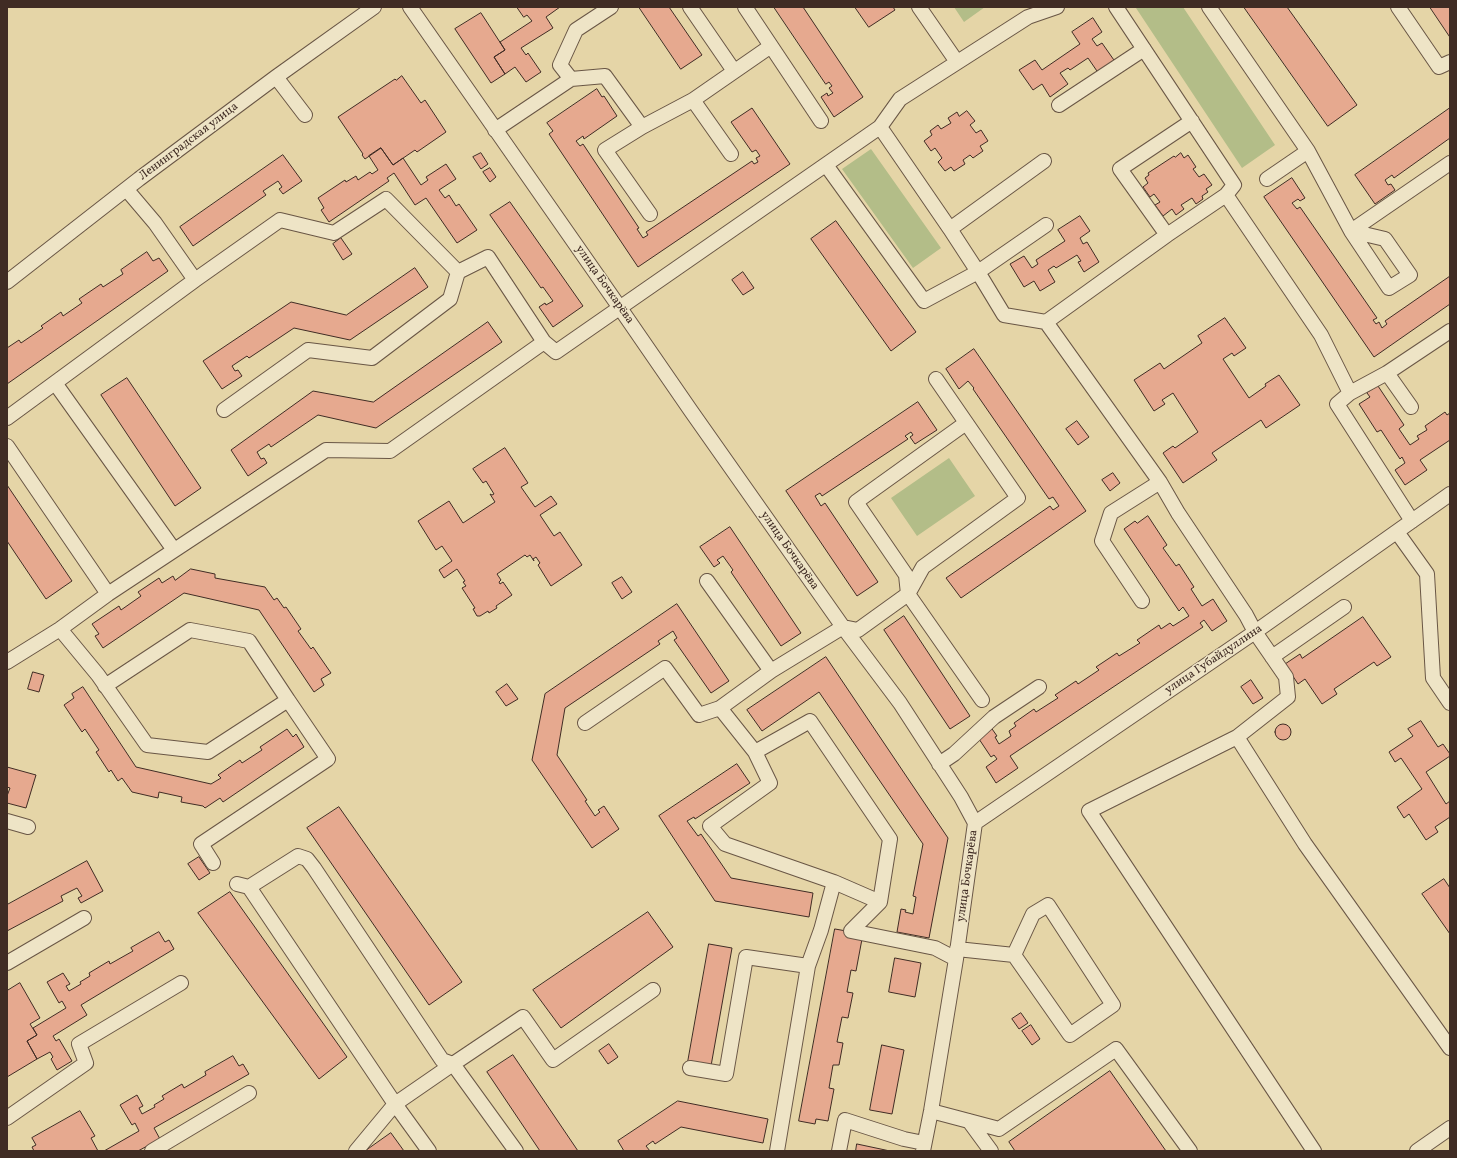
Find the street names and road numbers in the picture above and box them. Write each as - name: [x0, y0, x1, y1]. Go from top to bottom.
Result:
- street label: Ленинградская улица: [137, 100, 241, 184]
- street label: улица Бочкарёва: [572, 243, 636, 327]
- street label: улица Бочкарёва: [757, 509, 821, 593]
- street label: улица Губайдуллина: [1162, 622, 1266, 698]
- street label: улица Бочкарёва: [954, 829, 982, 923]

